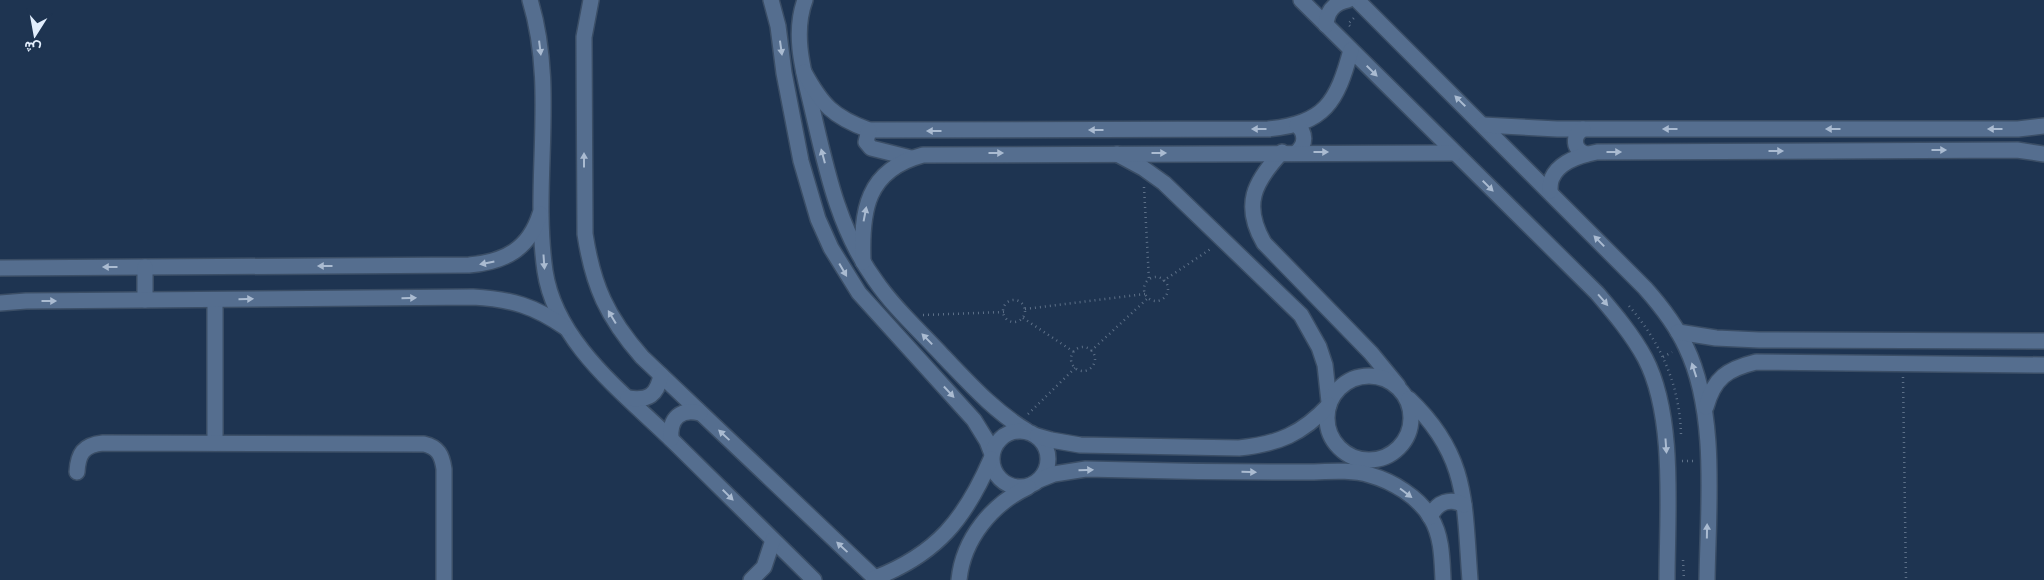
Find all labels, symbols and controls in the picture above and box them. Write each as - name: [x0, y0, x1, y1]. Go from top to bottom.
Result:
- north arrow: [10, 10, 60, 60]
- text: ش: [23, 37, 42, 57]
- one-way arrow: [536, 40, 544, 56]
- one-way arrow: [777, 40, 785, 56]
- one-way arrow: [1366, 65, 1378, 77]
- one-way arrow: [1454, 95, 1466, 107]
- one-way arrow: [1662, 125, 1678, 133]
- one-way arrow: [1825, 125, 1841, 133]
- one-way arrow: [1987, 125, 2003, 133]
- one-way arrow: [1088, 126, 1104, 134]
- one-way arrow: [1251, 126, 1267, 134]
- one-way arrow: [926, 127, 942, 135]
- one-way arrow: [1931, 146, 1947, 154]
- one-way arrow: [1769, 147, 1785, 155]
- one-way arrow: [819, 148, 827, 163]
- one-way arrow: [1314, 148, 1330, 156]
- one-way arrow: [1606, 148, 1622, 156]
- one-way arrow: [989, 149, 1005, 157]
- one-way arrow: [1151, 149, 1167, 157]
- one-way arrow: [580, 152, 588, 168]
- one-way arrow: [1482, 179, 1494, 191]
- one-way arrow: [861, 205, 869, 221]
- one-way arrow: [1593, 235, 1605, 247]
- one-way arrow: [541, 255, 549, 271]
- one-way arrow: [480, 259, 495, 267]
- one-way arrow: [317, 262, 333, 270]
- one-way arrow: [102, 263, 118, 271]
- one-way arrow: [839, 263, 848, 276]
- one-way arrow: [401, 294, 417, 302]
- one-way arrow: [1597, 294, 1609, 306]
- one-way arrow: [238, 295, 254, 303]
- one-way arrow: [41, 297, 57, 305]
- one-way arrow: [608, 311, 617, 324]
- one-way arrow: [921, 333, 933, 345]
- one-way arrow: [1690, 362, 1698, 377]
- one-way arrow: [943, 386, 955, 398]
- one-way arrow: [718, 429, 730, 441]
- one-way arrow: [1662, 438, 1670, 454]
- one-way arrow: [1079, 465, 1095, 473]
- one-way arrow: [1241, 468, 1257, 476]
- one-way arrow: [1399, 488, 1412, 499]
- one-way arrow: [722, 489, 734, 501]
- one-way arrow: [1703, 523, 1711, 539]
- one-way arrow: [836, 541, 848, 553]

